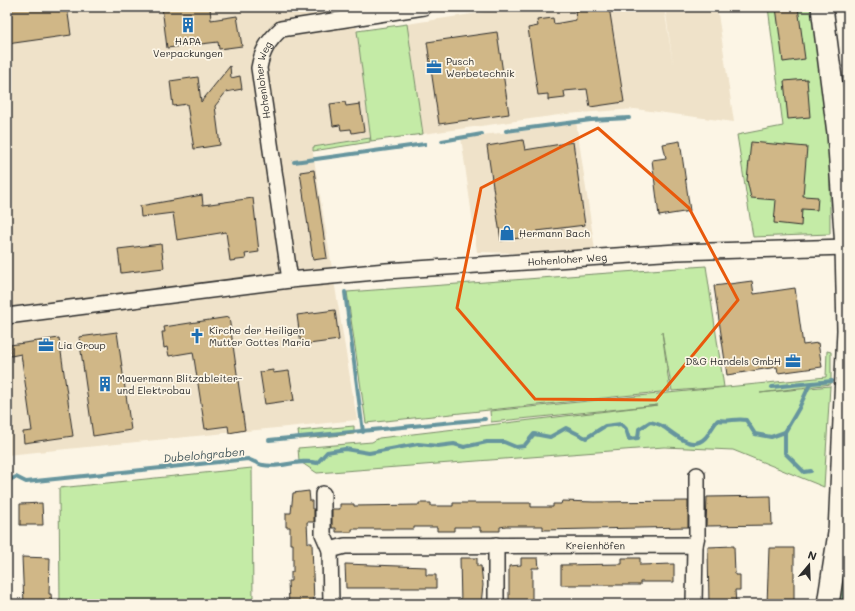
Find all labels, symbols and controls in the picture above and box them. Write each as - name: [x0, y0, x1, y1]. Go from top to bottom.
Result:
- building icon: HAPA Verpackungen: [179, 16, 197, 34]
- place label: HAPA Verpackungen: [153, 34, 223, 60]
- street label: Hohenloher Weg: [252, 38, 275, 120]
- place label: Pusch Werbetechnik: [446, 54, 515, 80]
- office icon: Pusch Werbetechnik: [425, 58, 443, 76]
- shop icon: Hermann Bach: [498, 224, 516, 242]
- place label: Hermann Bach: [519, 226, 590, 240]
- street label: Hohenloher Weg: [527, 250, 608, 269]
- place label: Kirche der Heiligen Mutter Gottes Maria: [209, 323, 311, 349]
- church icon: Kirche der Heiligen Mutter Gottes Maria: [188, 327, 206, 345]
- office icon: Lia Group: [37, 336, 55, 354]
- place label: Lia Group: [58, 338, 106, 352]
- office icon: D&G Handels GmbH: [784, 352, 802, 370]
- place label: D&G Handels GmbH: [685, 354, 781, 368]
- place label: Mauermann Blitzableiter- und Elektrobau: [117, 371, 242, 397]
- building icon: Mauermann Blitzableiter- und Elektrobau: [96, 375, 114, 393]
- water label: Dubelohgraben: [163, 443, 245, 466]
- street label: Kreienhöfen: [566, 538, 625, 552]
- north arrow: [789, 545, 829, 585]
- text: N: [806, 547, 819, 564]

